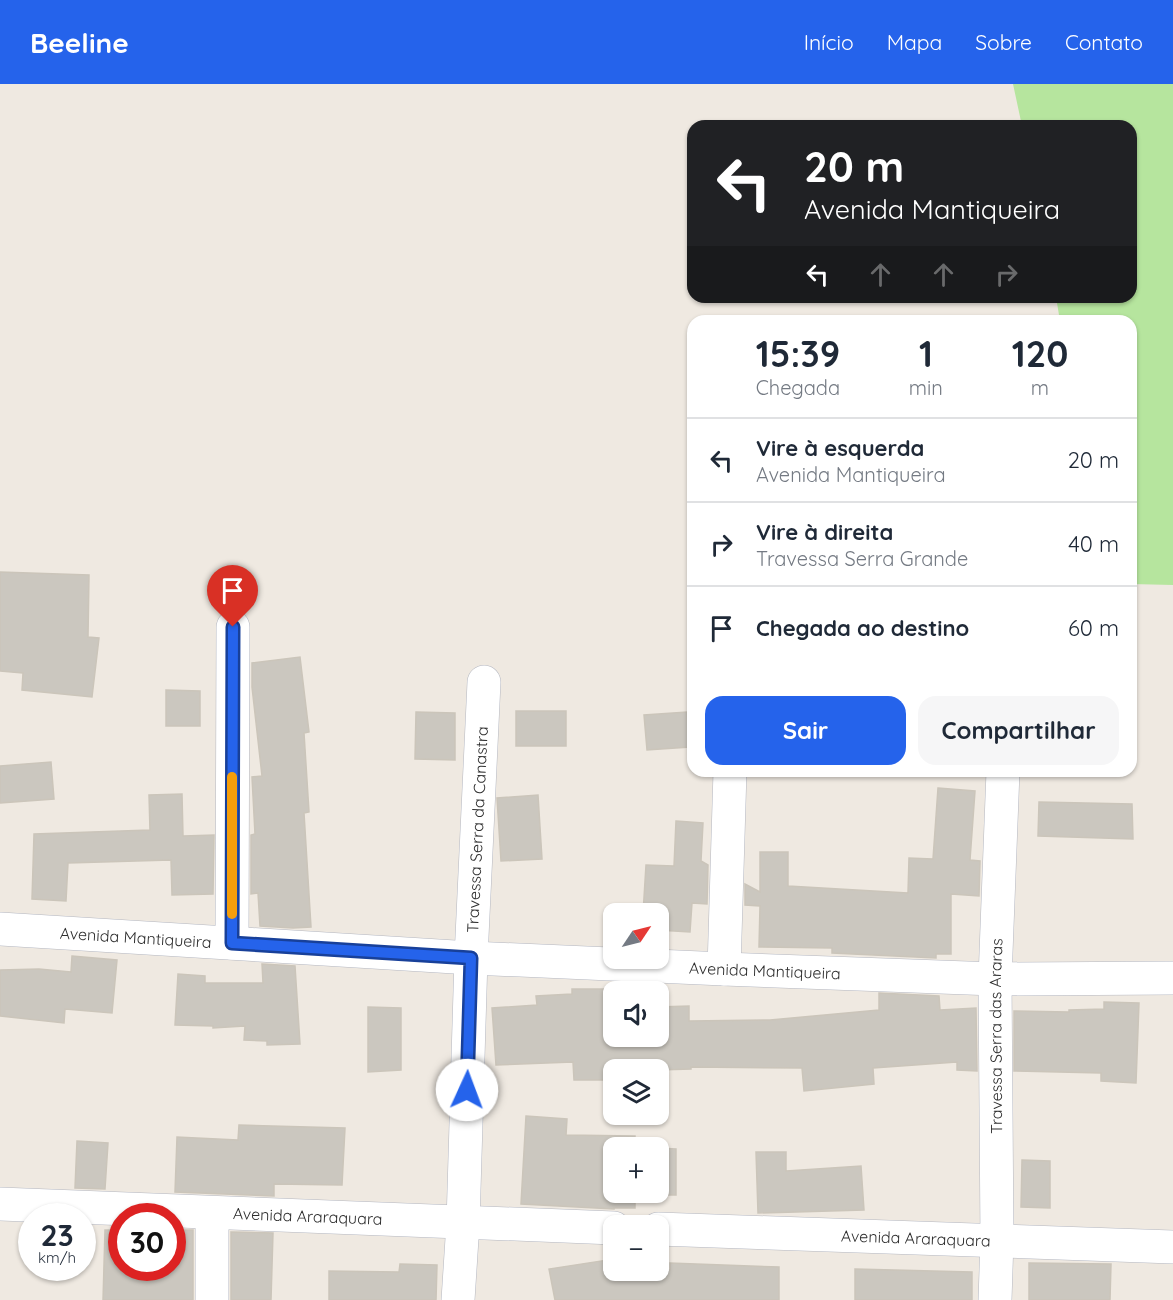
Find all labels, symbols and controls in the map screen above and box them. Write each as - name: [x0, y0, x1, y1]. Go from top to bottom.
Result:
- text: Beeline: [30, 25, 129, 60]
- text: Início: [804, 29, 854, 55]
- text: Mapa: [887, 29, 942, 55]
- text: Sobre: [975, 29, 1032, 55]
- text: Contato: [1065, 29, 1143, 55]
- text: 20 m: [804, 140, 904, 193]
- icon: left: [705, 144, 783, 222]
- text: Avenida Mantiqueira: [804, 192, 1060, 226]
- icon: left: [801, 258, 834, 291]
- icon: ahead: [864, 258, 897, 291]
- icon: ahead: [927, 258, 960, 291]
- icon: right: [990, 258, 1023, 291]
- text: 15:39: [756, 331, 840, 376]
- text: 1: [919, 331, 933, 376]
- text: 120: [1012, 331, 1068, 376]
- text: Chegada: [756, 375, 840, 400]
- text: min: [909, 375, 943, 400]
- text: m: [1031, 375, 1049, 400]
- text: Vire à esquerda: [756, 434, 924, 462]
- icon: left: [705, 444, 738, 477]
- text: 20 m: [1068, 446, 1119, 474]
- text: Avenida Mantiqueira: [756, 462, 946, 487]
- text: Vire à direita: [756, 518, 893, 546]
- icon: right: [705, 528, 738, 561]
- text: 40 m: [1068, 530, 1119, 558]
- text: Travessa Serra Grande: [756, 546, 968, 571]
- pin: [207, 565, 258, 627]
- icon: arrive: [216, 574, 249, 607]
- icon: arrive: [705, 612, 738, 645]
- text: Chegada ao destino: [756, 614, 969, 642]
- text: 60 m: [1068, 614, 1119, 642]
- button: Sair: [705, 696, 906, 765]
- button: Compartilhar: [918, 696, 1119, 765]
- street label: Travessa Serra da Canastra: [462, 726, 492, 933]
- north arrow: [603, 903, 669, 969]
- map controls: [603, 903, 669, 1281]
- street label: Avenida Mantiqueira: [59, 923, 212, 952]
- street label: Travessa Serra das Araras: [985, 938, 1007, 1134]
- street label: Avenida Mantiqueira: [689, 957, 841, 983]
- button: sound: [603, 981, 669, 1047]
- position arrow: [435, 1058, 499, 1122]
- button: layers: [603, 1059, 669, 1125]
- button: +: [603, 1137, 669, 1203]
- speed limit sign: 30: [108, 1203, 186, 1281]
- street label: Avenida Araraquara: [233, 1203, 383, 1229]
- button: −: [603, 1215, 669, 1281]
- text: 23: [40, 1216, 74, 1254]
- street label: Avenida Araraquara: [841, 1225, 991, 1251]
- text: km/h: [38, 1248, 76, 1267]

